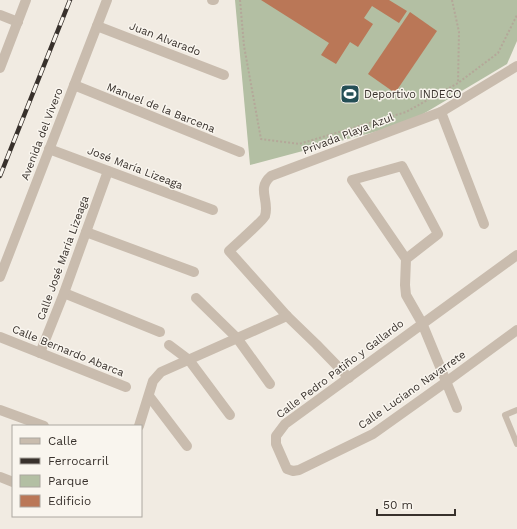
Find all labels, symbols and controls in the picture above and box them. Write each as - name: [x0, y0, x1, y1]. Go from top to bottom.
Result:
- street label: Juan Alvarado: [127, 19, 203, 59]
- street label: Manuel de la Barcena: [105, 80, 217, 136]
- sports icon: Deportivo INDECO: [339, 83, 361, 105]
- street label: Avenida del Vivero: [18, 86, 66, 182]
- place label: Deportivo INDECO: [364, 88, 461, 101]
- street label: Privada Playa Azul: [301, 110, 396, 157]
- street label: José María Lizeaga: [85, 144, 185, 192]
- street label: Calle José María Lizeaga: [34, 194, 92, 322]
- street label: Calle Pedro Patiño y Gallardo: [274, 317, 406, 421]
- street label: Calle Bernardo Abarca: [10, 323, 126, 379]
- street label: Calle Luciano Navarrete: [356, 348, 468, 432]
- legend: [12, 425, 142, 517]
- text: Calle: [48, 434, 77, 448]
- text: Ferrocarril: [48, 454, 109, 468]
- text: Parque: [48, 474, 89, 488]
- scale bar: [377, 491, 455, 517]
- text: Edificio: [48, 494, 91, 508]
- text: 50 m: [383, 498, 413, 512]

